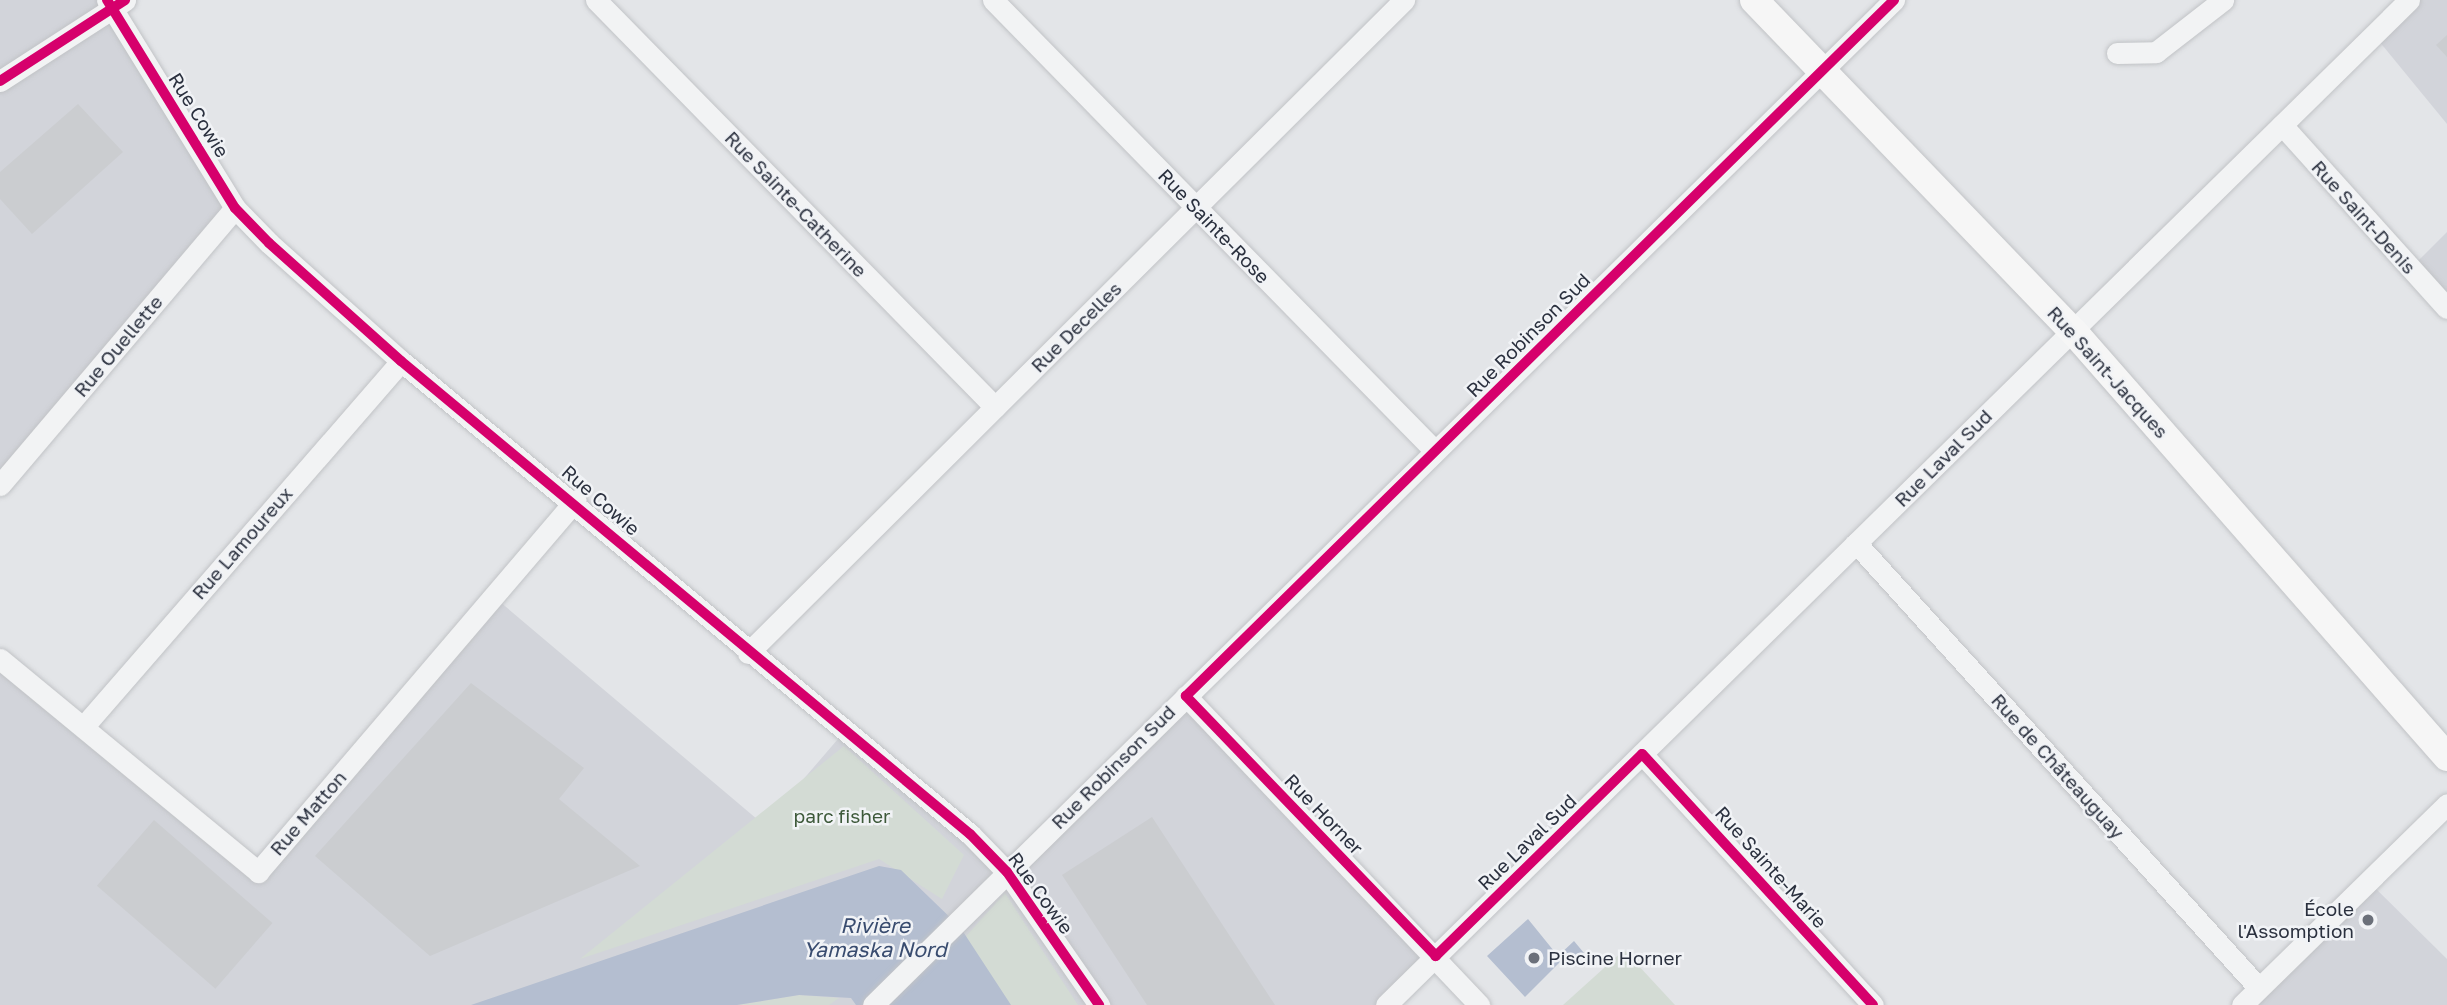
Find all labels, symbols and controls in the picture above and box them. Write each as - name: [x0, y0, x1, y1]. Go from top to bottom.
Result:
- street label: Rue Cowie: [164, 68, 234, 162]
- street label: Rue Sainte-Catherine: [720, 126, 872, 282]
- street label: Rue Saint-Denis: [2307, 156, 2421, 278]
- street label: Rue Sainte-Rose: [1154, 164, 1274, 288]
- street label: Rue Robinson Sud: [1461, 268, 1595, 402]
- street label: Rue Decelles: [1026, 277, 1126, 377]
- street label: Rue Ouellette: [69, 291, 167, 401]
- street label: Rue Saint-Jacques: [2043, 301, 2173, 443]
- street label: Rue Laval Sud: [1890, 405, 1996, 511]
- street label: Rue Cowie: [558, 460, 644, 540]
- street label: Rue Lamoureux: [187, 482, 297, 604]
- street label: Rue de Châteauguay: [1987, 689, 2129, 843]
- street label: Rue Robinson Sud: [1046, 700, 1180, 834]
- street label: Rue Matton: [265, 766, 351, 860]
- street label: Rue Horner: [1280, 769, 1368, 859]
- street label: Rue Laval Sud: [1473, 789, 1581, 895]
- street label: Rue Sainte-Marie: [1710, 802, 1832, 932]
- park label: parc fisher: [794, 805, 890, 827]
- street label: Rue Cowie: [1004, 848, 1078, 938]
- place label: École l'Assomption: [2238, 898, 2354, 942]
- water label: Rivière Yamaska Nord: [803, 912, 947, 962]
- marker: École l'Assomption: [2360, 912, 2376, 928]
- place label: Piscine Horner: [1548, 947, 1682, 969]
- marker: Piscine Horner: [1526, 950, 1542, 966]

